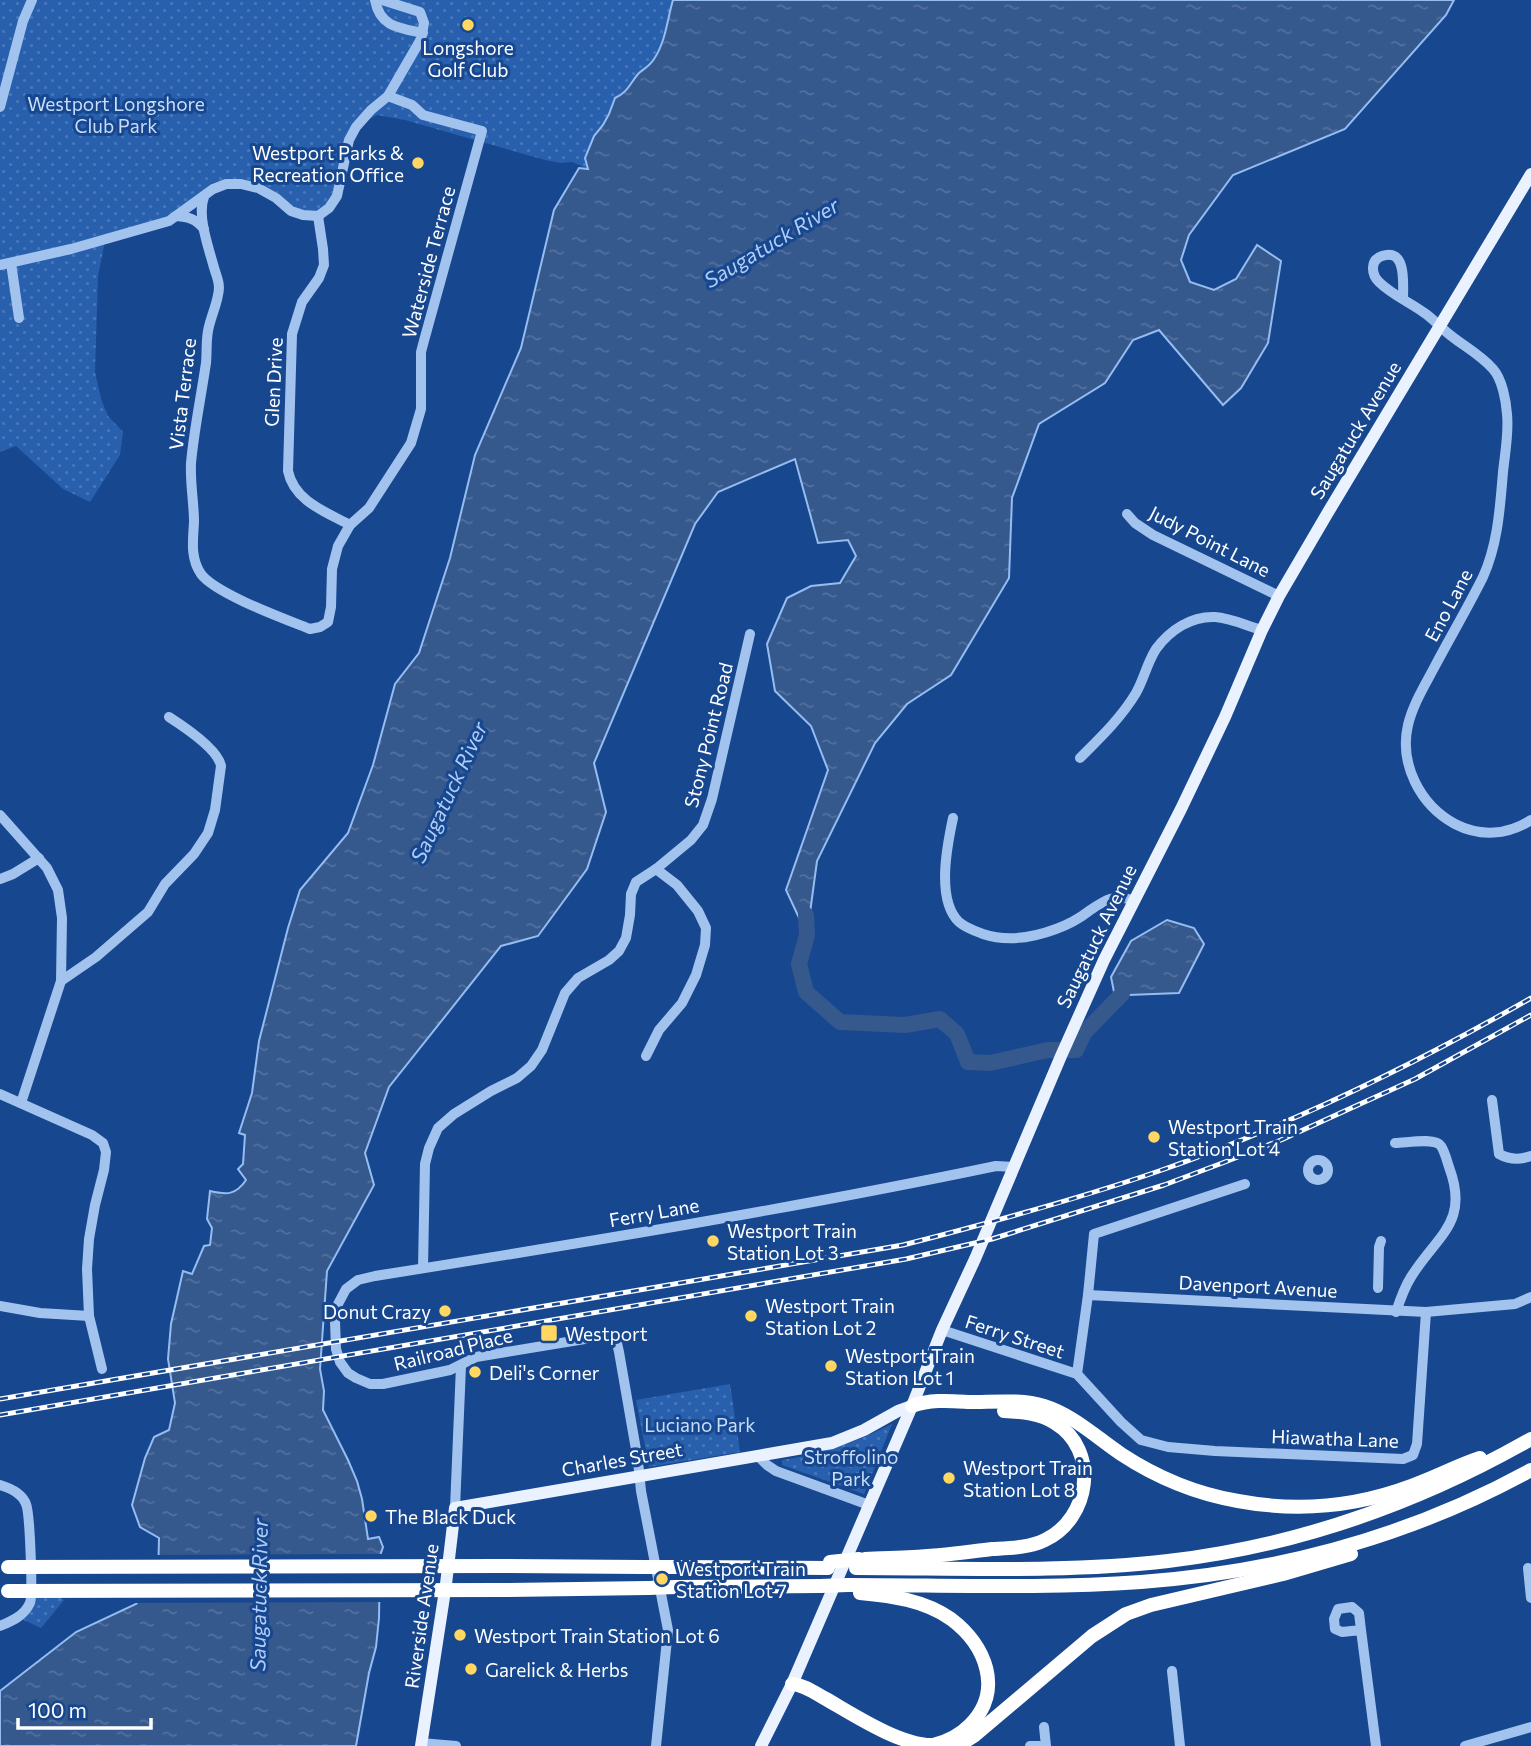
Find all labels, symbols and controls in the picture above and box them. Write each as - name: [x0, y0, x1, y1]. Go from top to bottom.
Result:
- marker: Longshore Golf Club: [460, 17, 476, 33]
- place label: Longshore Golf Club: [422, 36, 514, 81]
- park label: Westport Longshore Club Park: [27, 92, 205, 137]
- place label: Westport Parks & Recreation Office: [252, 141, 404, 186]
- marker: Westport Parks & Recreation Office: [410, 155, 426, 171]
- street label: Waterside Terrace: [397, 183, 459, 341]
- water label: Saugatuck River: [699, 192, 843, 292]
- street label: Vista Terrace: [164, 337, 200, 451]
- street label: Glen Drive: [259, 337, 287, 427]
- street label: Saugatuck Avenue: [1305, 357, 1405, 503]
- street label: Judy Point Lane: [1146, 501, 1274, 581]
- street label: Eno Lane: [1419, 565, 1477, 645]
- street label: Stony Point Road: [679, 660, 737, 810]
- water label: Saugatuck River: [404, 717, 492, 867]
- street label: Saugatuck Avenue: [1051, 860, 1141, 1012]
- place label: Westport Train Station Lot 4: [1168, 1115, 1298, 1160]
- marker: Westport Train Station Lot 4: [1146, 1129, 1162, 1145]
- street label: Ferry Lane: [607, 1193, 701, 1231]
- place label: Westport Train Station Lot 3: [727, 1219, 857, 1264]
- marker: Westport Train Station Lot 3: [705, 1233, 721, 1249]
- street label: Davenport Avenue: [1178, 1270, 1338, 1302]
- place label: Westport Train Station Lot 2: [765, 1294, 895, 1339]
- place label: Donut Crazy: [323, 1300, 431, 1323]
- marker: Donut Crazy: [437, 1303, 453, 1319]
- marker: Westport Train Station Lot 2: [743, 1308, 759, 1324]
- street label: Ferry Street: [963, 1309, 1068, 1363]
- place label: Westport: [565, 1322, 648, 1345]
- street label: Railroad Place: [391, 1323, 515, 1375]
- marker: Westport: [539, 1323, 559, 1343]
- place label: Westport Train Station Lot 1: [845, 1344, 975, 1389]
- marker: Westport Train Station Lot 1: [823, 1358, 839, 1374]
- place label: Deli's Corner: [489, 1361, 600, 1384]
- marker: Deli's Corner: [467, 1364, 483, 1380]
- park label: Luciano Park: [644, 1413, 756, 1436]
- street label: Hiawatha Lane: [1271, 1424, 1399, 1452]
- street label: Charles Street: [560, 1437, 684, 1481]
- park label: Stroffolino Park: [804, 1445, 898, 1490]
- place label: Westport Train Station Lot 8: [963, 1456, 1093, 1501]
- marker: Westport Train Station Lot 8: [941, 1470, 957, 1486]
- place label: The Black Duck: [385, 1505, 516, 1528]
- marker: The Black Duck: [363, 1508, 379, 1524]
- water label: Saugatuck River: [244, 1518, 272, 1672]
- street label: Riverside Avenue: [399, 1542, 443, 1690]
- place label: Westport Train Station Lot 7: [676, 1557, 806, 1602]
- marker: Westport Train Station Lot 7: [654, 1571, 670, 1587]
- place label: Westport Train Station Lot 6: [474, 1624, 720, 1647]
- marker: Westport Train Station Lot 6: [452, 1627, 468, 1643]
- place label: Garelick & Herbs: [485, 1658, 628, 1681]
- marker: Garelick & Herbs: [463, 1661, 479, 1677]
- scale bar: [18, 1686, 150, 1730]
- text: 100 m: [28, 1697, 87, 1722]

